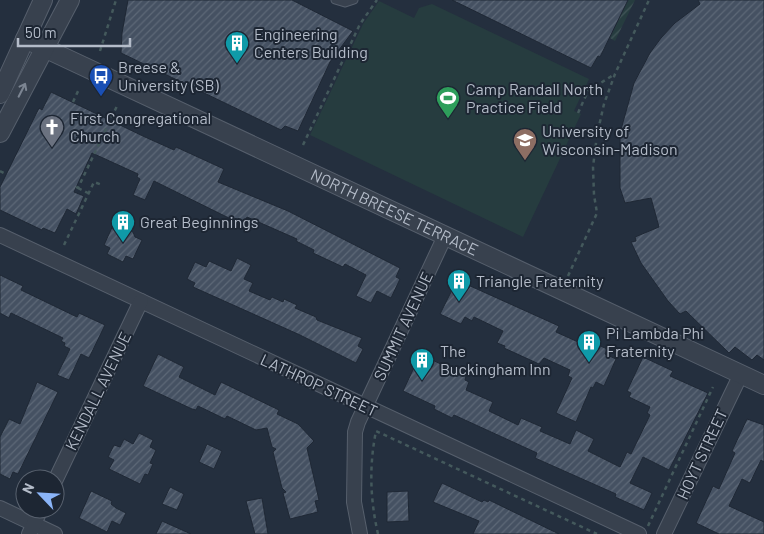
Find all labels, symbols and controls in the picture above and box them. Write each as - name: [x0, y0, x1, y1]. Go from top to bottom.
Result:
- scale bar: [18, 15, 130, 47]
- text: 50 m: [25, 23, 57, 41]
- place label: Engineering Centers Building: [254, 24, 368, 61]
- building icon: Engineering Centers Building: [224, 30, 250, 64]
- place label: Breese & University (SB): [118, 57, 219, 94]
- bus stop icon: Breese & University (SB): [88, 63, 114, 97]
- place label: Camp Randall North Practice Field: [466, 79, 603, 116]
- one-way arrow: [17, 83, 27, 98]
- sports icon: Camp Randall North Practice Field: [435, 85, 461, 119]
- place label: First Congregational Church: [70, 108, 211, 145]
- church icon: First Congregational Church: [39, 114, 65, 148]
- place label: University of Wisconsin-Madison: [542, 121, 678, 158]
- school or university icon: University of Wisconsin-Madison: [512, 127, 538, 161]
- street label: NORTH BREESE TERRACE: [308, 164, 481, 259]
- building icon: Great Beginnings: [110, 209, 136, 243]
- place label: Great Beginnings: [140, 212, 258, 231]
- street label: SUMMIT AVENUE: [369, 268, 436, 383]
- building icon: Triangle Fraternity: [446, 268, 472, 302]
- place label: Triangle Fraternity: [476, 271, 604, 290]
- place label: Pi Lambda Phi Fraternity: [606, 323, 704, 360]
- street label: KENDALL AVENUE: [61, 328, 134, 453]
- building icon: Pi Lambda Phi Fraternity: [576, 329, 602, 363]
- place label: The Buckingham Inn: [440, 341, 551, 378]
- building icon: The Buckingham Inn: [409, 347, 435, 381]
- street label: LATHROP STREET: [258, 349, 381, 420]
- street label: HOYT STREET: [672, 405, 731, 502]
- north arrow: [15, 469, 65, 519]
- text: N: [18, 480, 37, 496]

